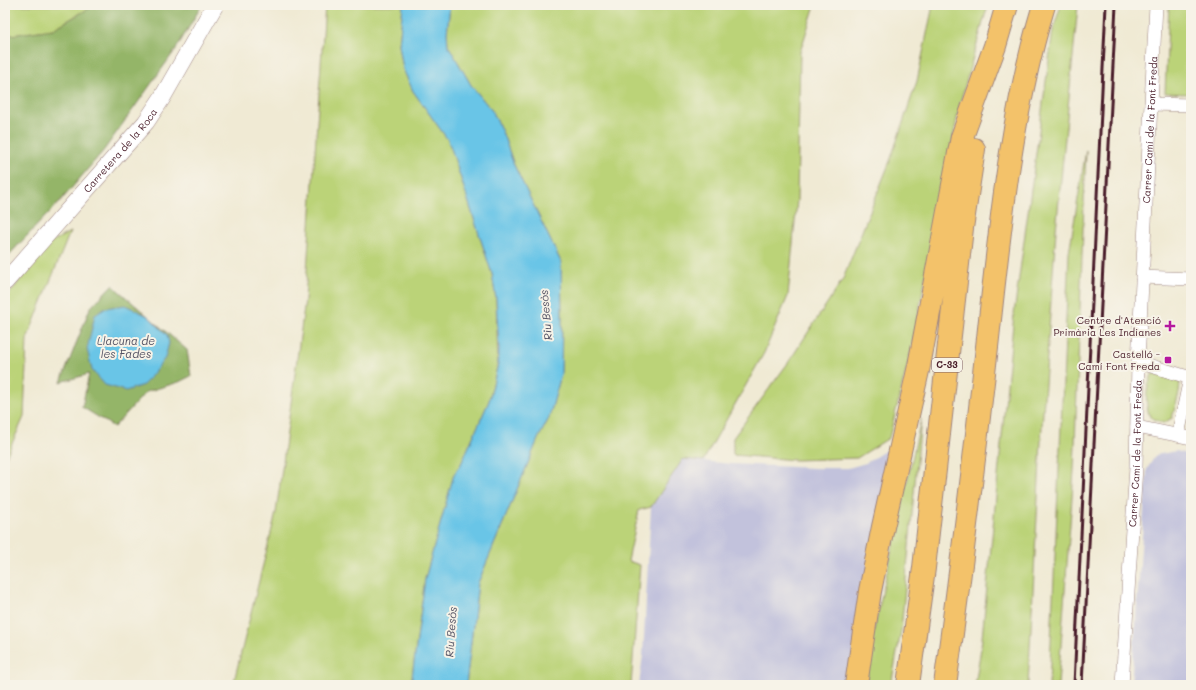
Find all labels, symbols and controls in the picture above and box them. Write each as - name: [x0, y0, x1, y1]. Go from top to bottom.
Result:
- street label: Carrer Camí de la Font Freda: [1139, 56, 1160, 204]
- street label: Carretera de la Roca: [80, 105, 160, 195]
- water label: Riu Besòs: [536, 289, 555, 341]
- place label: Centre d'Atenció Primària Les Indianes: [1053, 313, 1161, 339]
- marker: Centre d'Atenció Primària Les Indianes: [1164, 320, 1176, 332]
- water label: Llacuna de les Fades: [97, 333, 155, 361]
- place label: Castelló - Camí Font Freda: [1078, 347, 1160, 373]
- marker: Castelló - Camí Font Freda: [1163, 355, 1173, 365]
- road number: C-33: [932, 358, 962, 372]
- street label: Carrer Camí de la Font Freda: [1125, 380, 1145, 527]
- water label: Riu Besòs: [441, 606, 460, 658]

